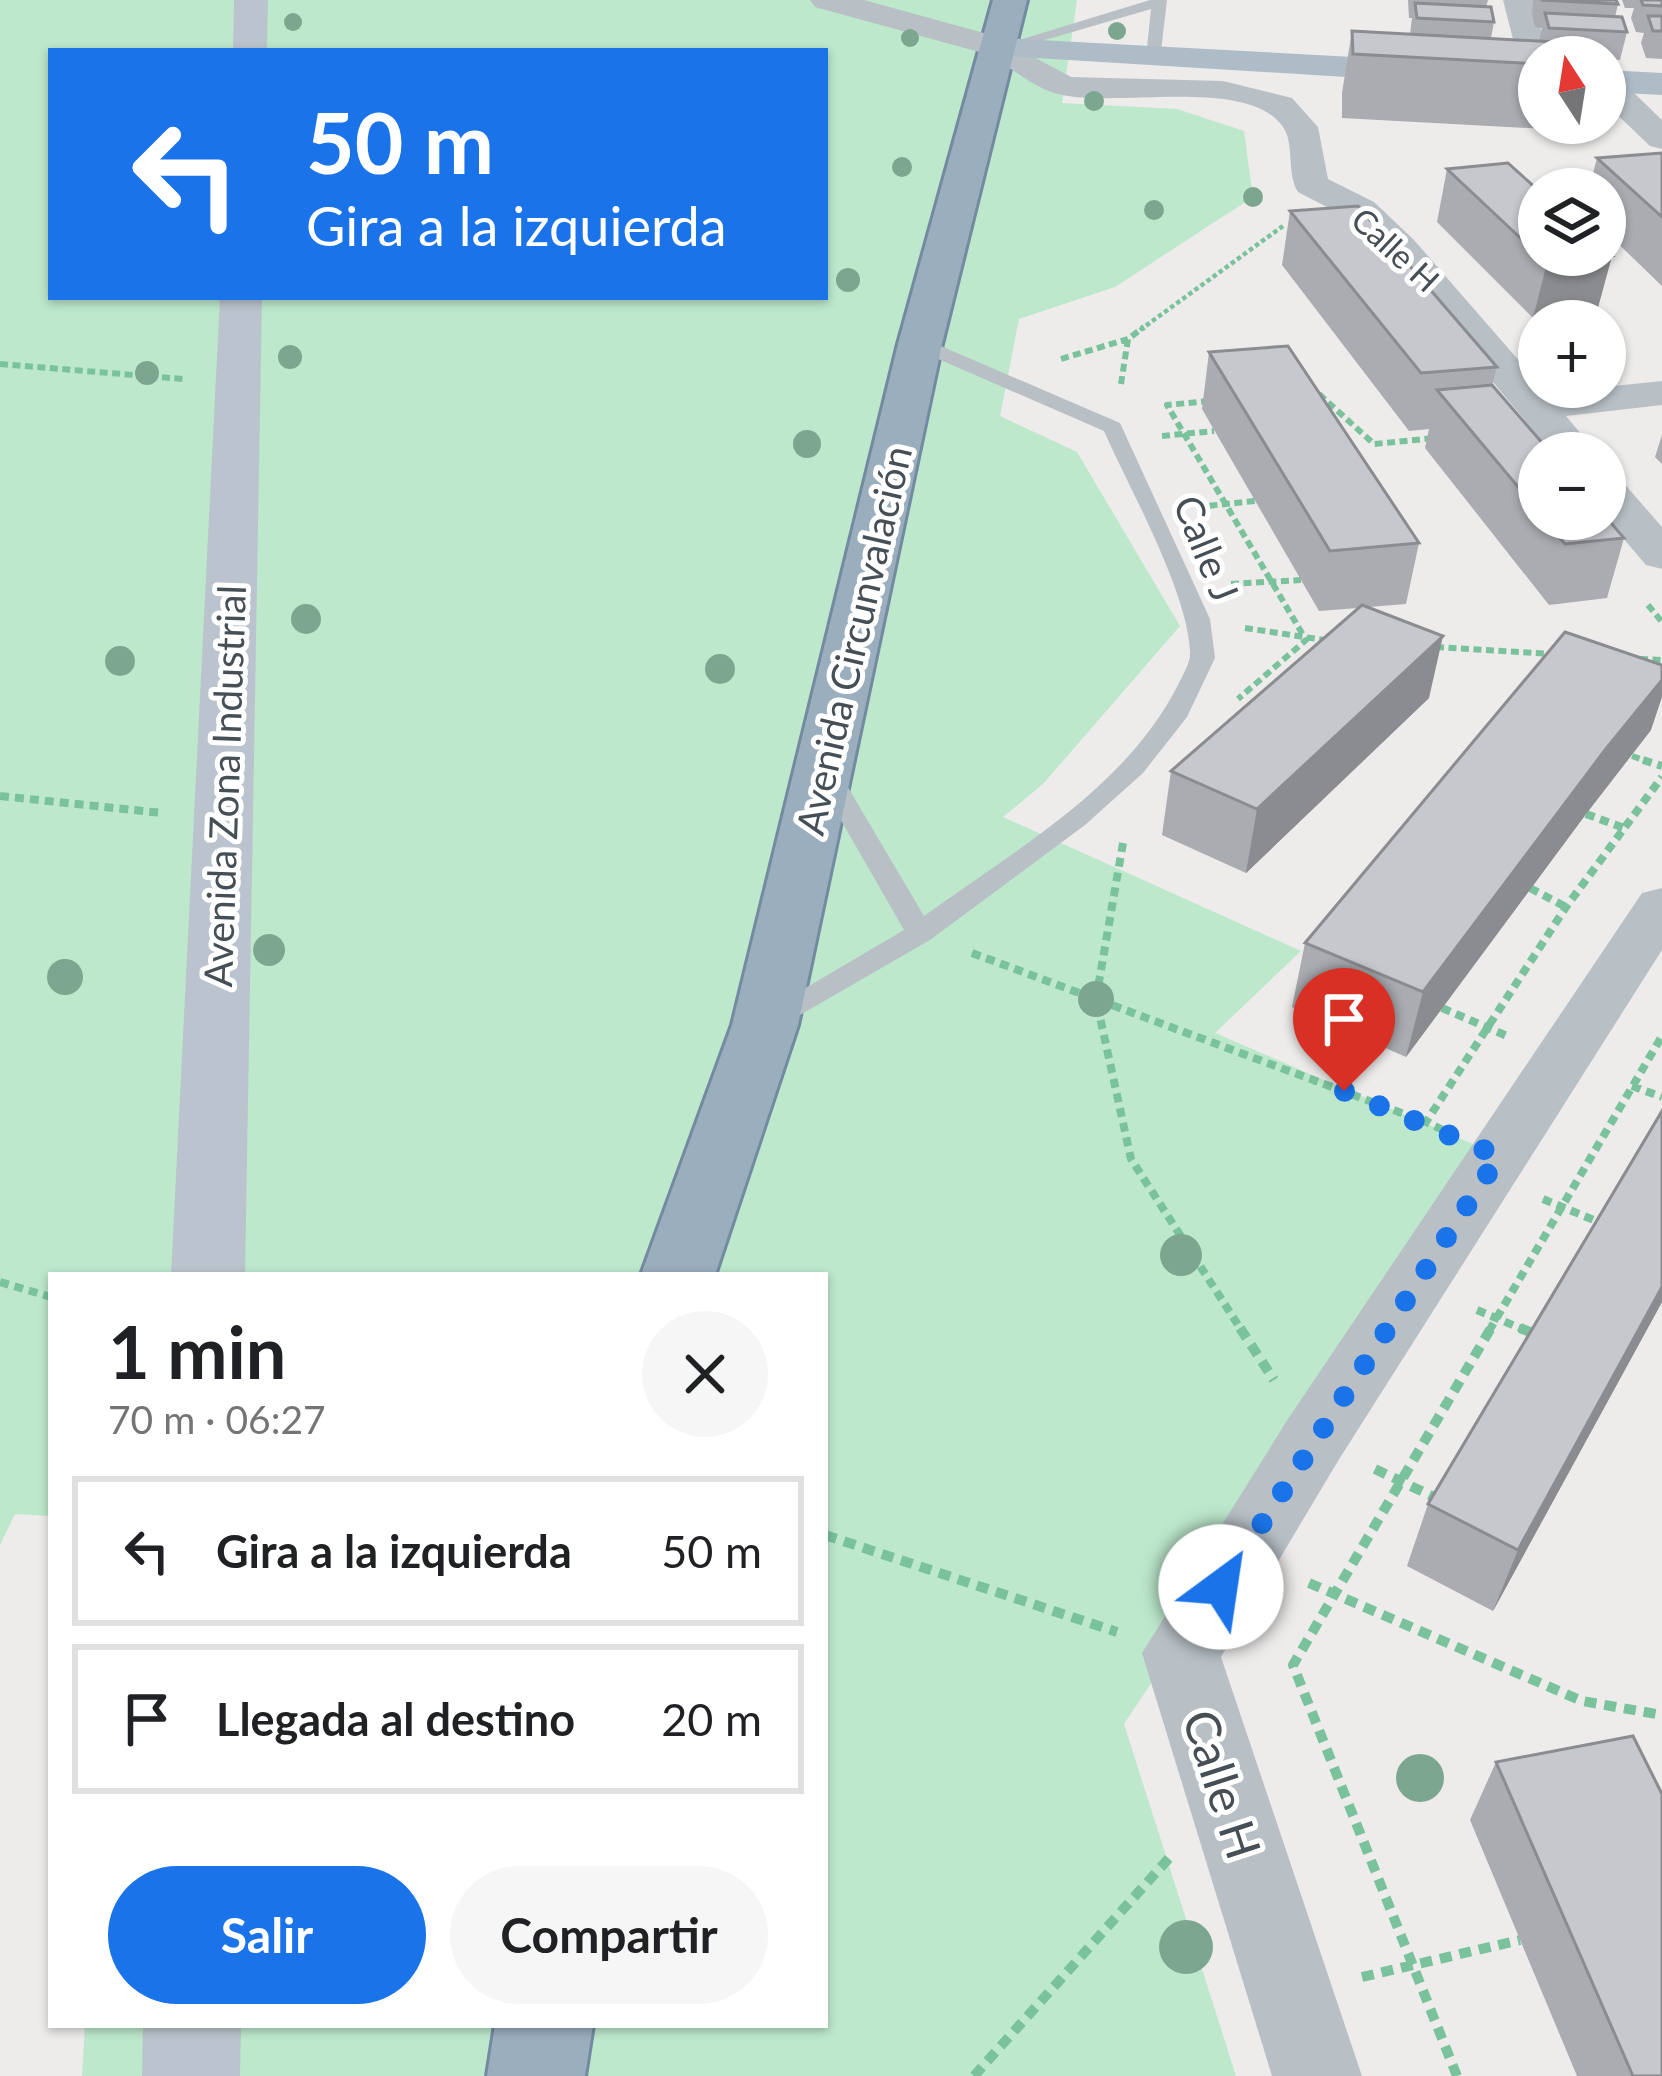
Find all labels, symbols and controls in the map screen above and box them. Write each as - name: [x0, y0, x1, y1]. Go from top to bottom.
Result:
- north arrow: [1518, 36, 1626, 144]
- map controls: [1518, 36, 1626, 540]
- text: 50 m: [306, 91, 494, 192]
- icon: left: [108, 96, 264, 252]
- button: layers: [1518, 168, 1626, 276]
- text: Gira a la izquierda: [306, 193, 727, 258]
- street label: Calle H: [1344, 199, 1448, 299]
- button: +: [1518, 300, 1626, 408]
- button: −: [1518, 432, 1626, 540]
- street label: Avenida Circunvalación: [786, 441, 920, 839]
- street label: Calle J: [1165, 488, 1249, 608]
- street label: Avenida Zona Industrial: [194, 584, 254, 988]
- pin: [1293, 968, 1395, 1091]
- icon: arrive: [1311, 986, 1377, 1052]
- text: 1 min: [108, 1308, 286, 1394]
- button: close: [642, 1311, 768, 1437]
- text: 70 m · 06:27: [108, 1396, 326, 1442]
- icon: left: [114, 1518, 180, 1584]
- text: Gira a la izquierda: [216, 1524, 572, 1578]
- text: 50 m: [661, 1524, 762, 1578]
- position arrow: [1158, 1524, 1284, 1650]
- icon: arrive: [114, 1686, 180, 1752]
- text: Llegada al destino: [216, 1692, 575, 1746]
- text: 20 m: [661, 1692, 762, 1746]
- street label: Calle H: [1172, 1703, 1274, 1865]
- button: Salir: [108, 1866, 426, 2004]
- button: Compartir: [450, 1866, 768, 2004]

